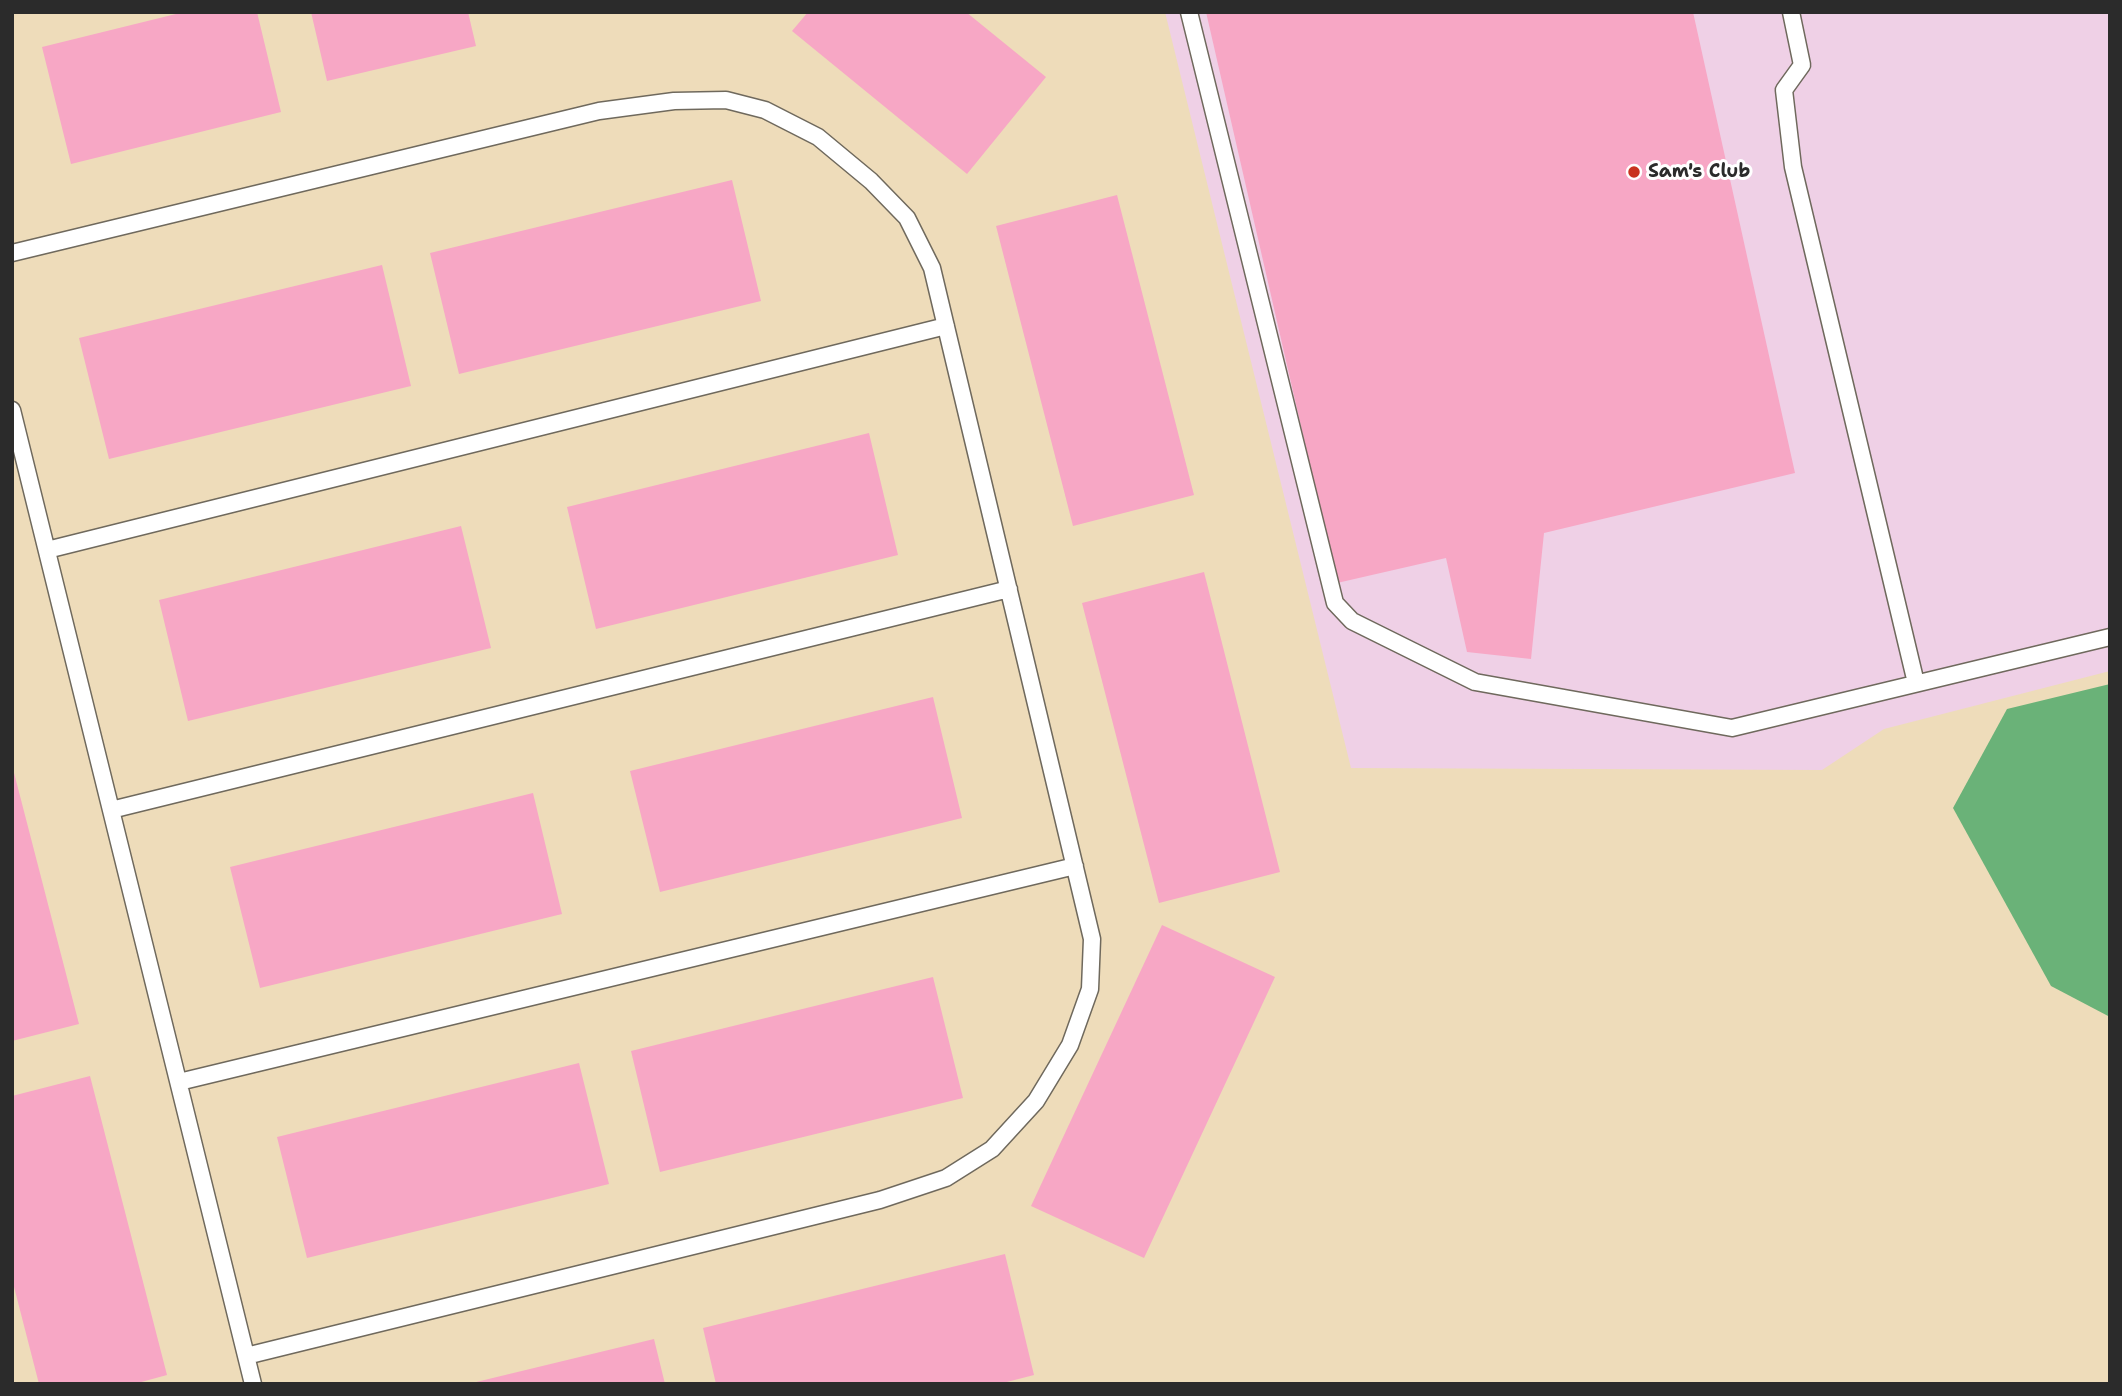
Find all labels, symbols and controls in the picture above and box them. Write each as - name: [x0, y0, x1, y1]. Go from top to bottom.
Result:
- place label: Sam's Club: [1648, 161, 1750, 183]
- marker: Sam's Club: [1626, 164, 1642, 180]

